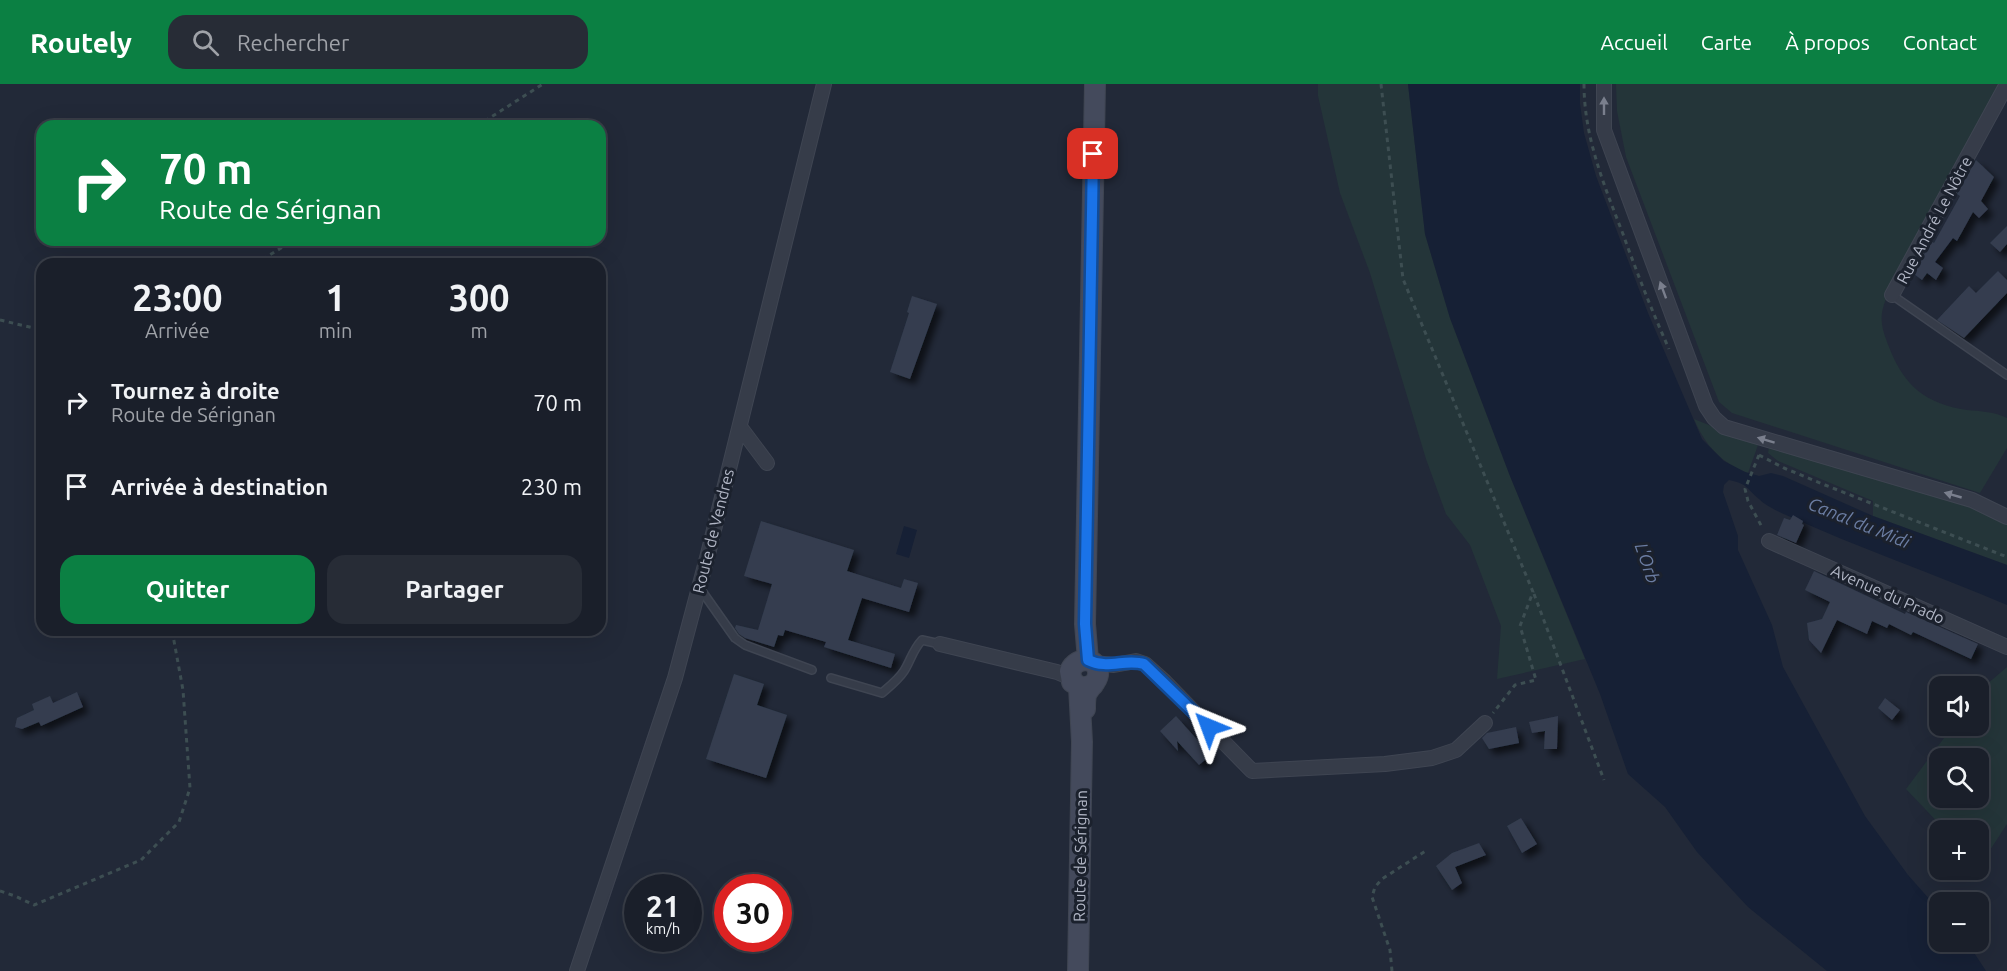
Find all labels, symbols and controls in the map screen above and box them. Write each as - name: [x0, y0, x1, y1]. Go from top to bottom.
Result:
- search box: [168, 15, 588, 69]
- icon: search: [189, 26, 222, 59]
- text: Routely: [30, 27, 132, 58]
- text: Rechercher: [237, 30, 349, 55]
- text: Accueil: [1600, 30, 1668, 54]
- text: Carte: [1701, 30, 1752, 54]
- text: À propos: [1785, 30, 1870, 54]
- text: Contact: [1903, 30, 1977, 54]
- one-way arrow: [1599, 97, 1609, 116]
- pin: [1067, 128, 1118, 179]
- icon: arrive: [1076, 137, 1109, 170]
- icon: right: [60, 144, 138, 222]
- text: 70 m: [159, 145, 253, 192]
- street label: Rue André Le Nôtre: [1893, 153, 1975, 287]
- text: Route de Sérignan: [159, 194, 382, 224]
- text: 23:00: [132, 277, 222, 318]
- text: 1: [325, 277, 346, 318]
- text: 300: [449, 277, 510, 318]
- one-way arrow: [1658, 281, 1668, 299]
- text: Arrivée: [145, 319, 210, 342]
- text: min: [319, 319, 352, 342]
- text: m: [471, 319, 488, 342]
- text: Tournez à droite: [111, 378, 280, 403]
- icon: right: [60, 386, 93, 419]
- text: 70 m: [533, 390, 582, 415]
- text: Route de Sérignan: [111, 403, 276, 426]
- one-way arrow: [1757, 435, 1775, 444]
- street label: Route de Vendres: [689, 467, 737, 595]
- icon: arrive: [60, 470, 93, 503]
- text: Arrivée à destination: [111, 474, 328, 499]
- text: 230 m: [521, 474, 582, 499]
- one-way arrow: [1944, 490, 1962, 499]
- water label: Canal du Midi: [1806, 493, 1913, 552]
- water label: L'Orb: [1632, 540, 1664, 586]
- button: Quitter: [60, 555, 315, 624]
- button: Partager: [327, 555, 582, 624]
- street label: Avenue du Prado: [1828, 561, 1948, 627]
- map controls: [1929, 676, 1989, 952]
- button: sound: [1929, 676, 1989, 736]
- position arrow: [1177, 695, 1241, 759]
- button: search: [1929, 748, 1989, 808]
- street label: Route de Sérignan: [1070, 790, 1090, 922]
- button: +: [1929, 820, 1989, 880]
- speed limit sign: 30: [714, 874, 792, 952]
- text: 21: [646, 889, 680, 923]
- button: −: [1929, 892, 1989, 952]
- text: km/h: [646, 920, 680, 937]

